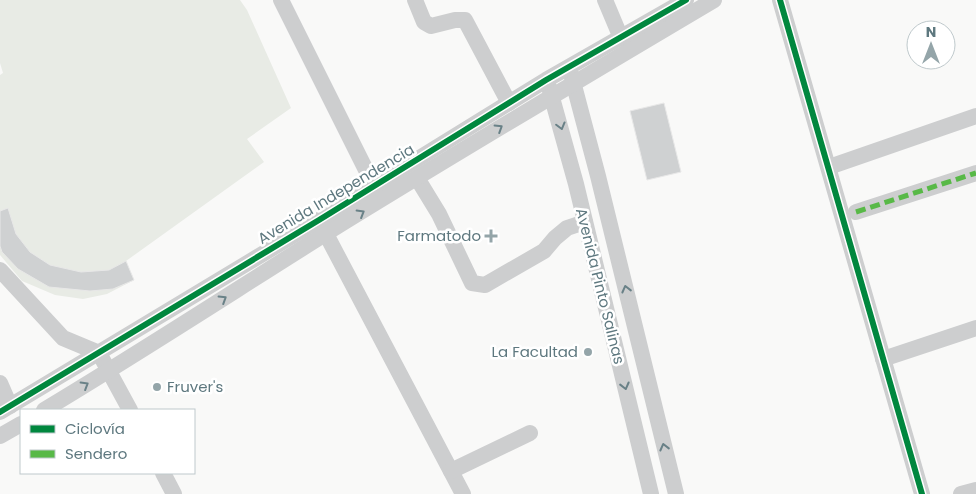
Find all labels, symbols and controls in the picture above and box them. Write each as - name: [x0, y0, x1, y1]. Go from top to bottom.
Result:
- north arrow: [906, 20, 956, 70]
- text: N: [926, 22, 936, 42]
- one-way arrow: [555, 122, 565, 130]
- one-way arrow: [494, 124, 503, 134]
- street label: Avenida Independencia: [254, 138, 418, 249]
- street label: Avenida Pinto Salinas: [571, 206, 630, 366]
- one-way arrow: [355, 209, 364, 219]
- place label: Farmatodo: [397, 225, 481, 246]
- marker: Farmatodo: [485, 230, 497, 242]
- one-way arrow: [621, 284, 632, 293]
- one-way arrow: [218, 296, 227, 305]
- place label: La Facultad: [492, 341, 578, 362]
- marker: La Facultad: [582, 346, 594, 358]
- place label: Fruver's: [167, 376, 223, 397]
- marker: Fruver's: [151, 381, 163, 393]
- one-way arrow: [80, 382, 89, 392]
- one-way arrow: [619, 382, 629, 390]
- legend: [20, 409, 195, 474]
- text: Ciclovía: [65, 418, 125, 439]
- one-way arrow: [659, 442, 670, 451]
- text: Sendero: [65, 443, 127, 464]

